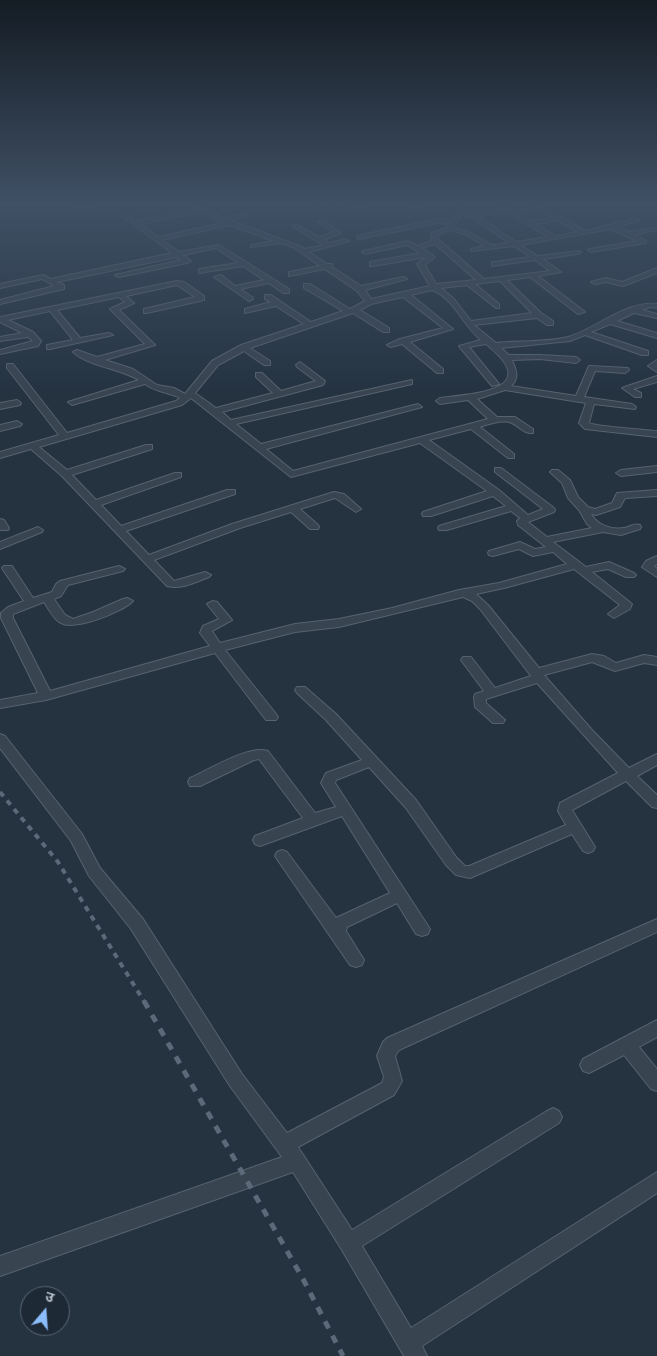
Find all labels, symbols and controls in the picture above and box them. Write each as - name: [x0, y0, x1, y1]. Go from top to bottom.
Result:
- north arrow: [20, 1286, 70, 1336]
- text: उ: [43, 1288, 56, 1307]

